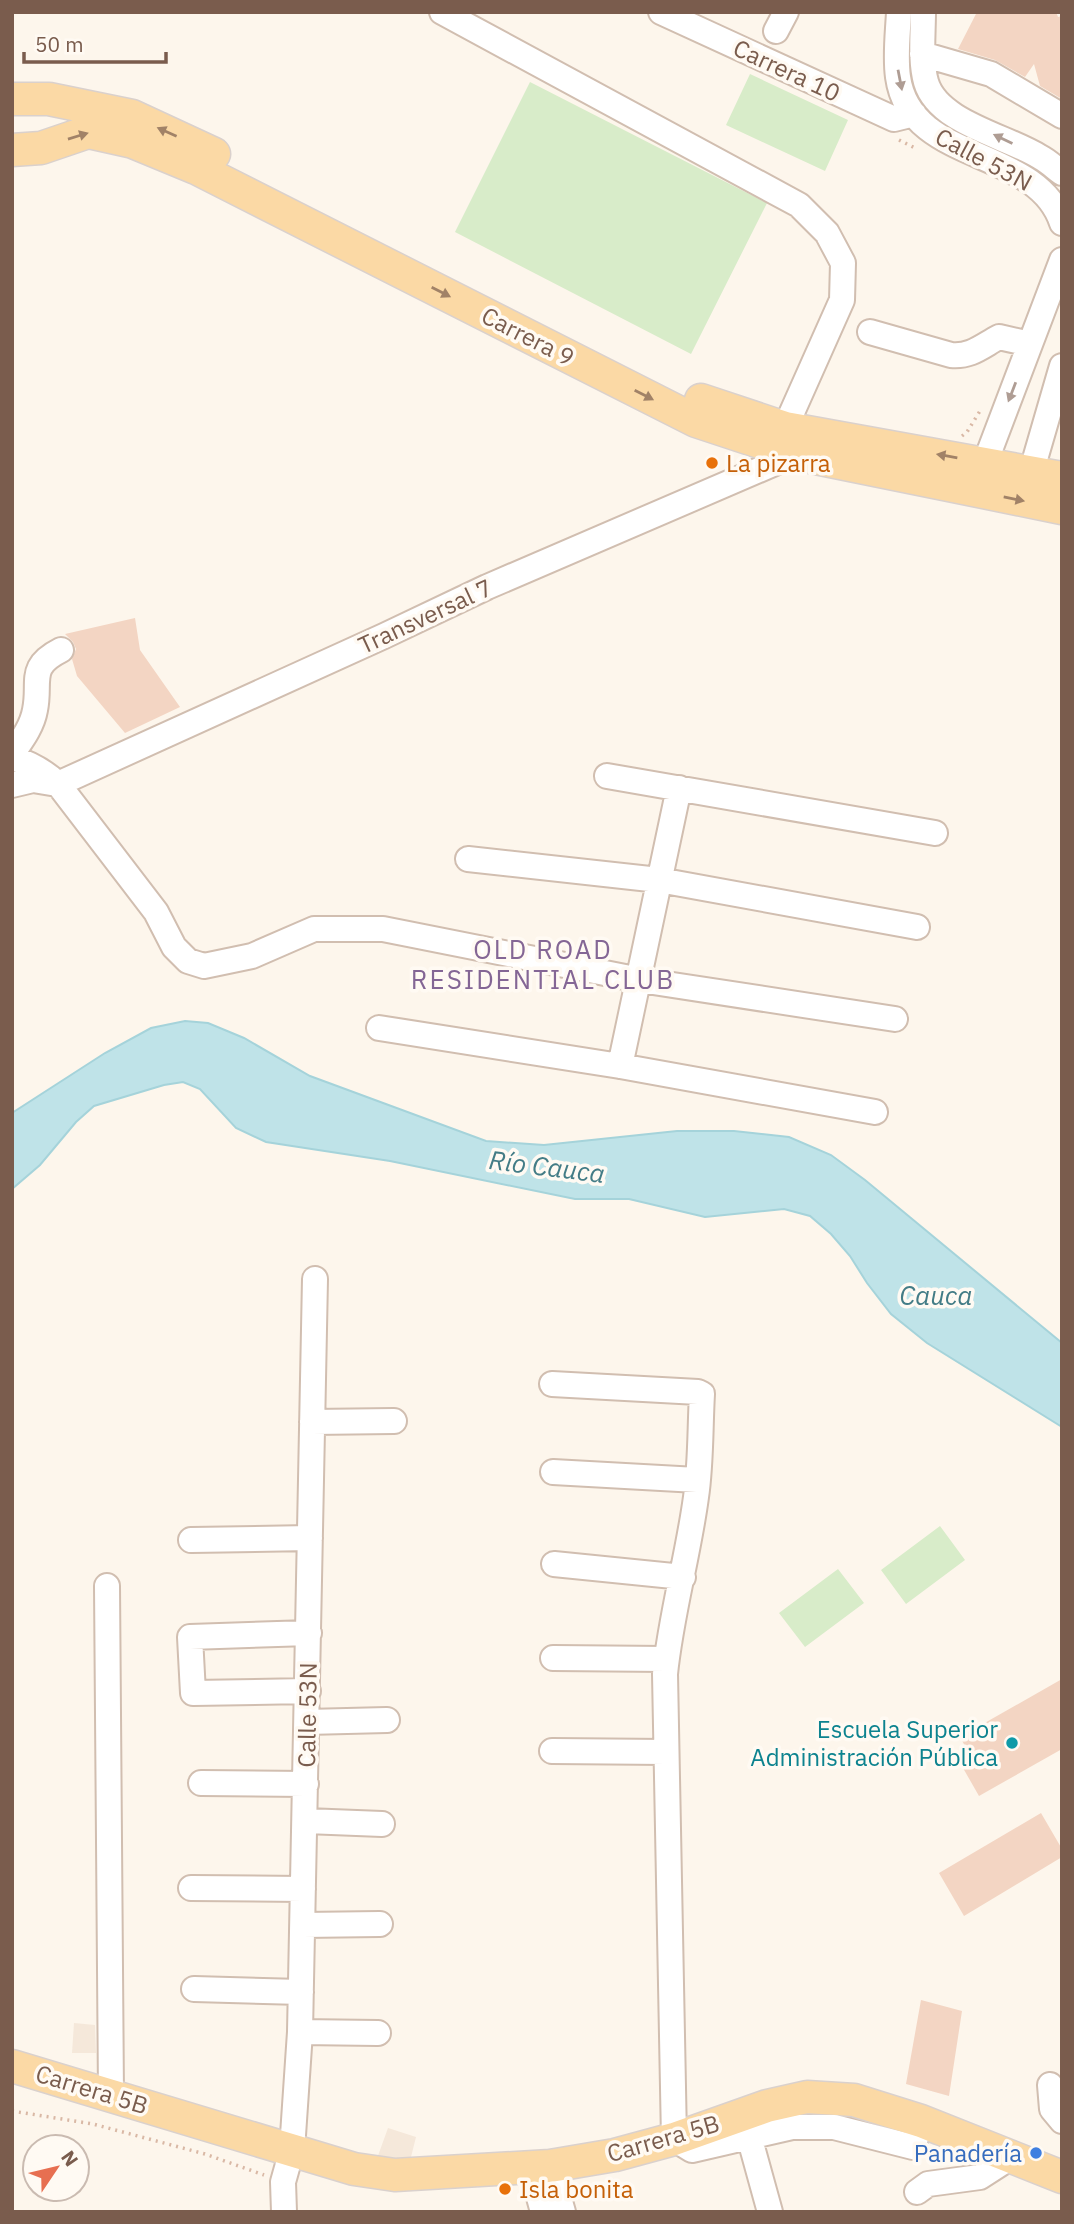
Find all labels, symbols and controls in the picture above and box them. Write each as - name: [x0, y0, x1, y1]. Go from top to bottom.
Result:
- scale bar: [24, 21, 166, 65]
- text: 50 m: [35, 30, 84, 58]
- street label: Carrera 10: [728, 31, 846, 109]
- one-way arrow: [895, 69, 906, 91]
- street label: Calle 53N: [930, 120, 1038, 198]
- one-way arrow: [157, 126, 177, 138]
- one-way arrow: [68, 130, 89, 140]
- one-way arrow: [993, 133, 1013, 145]
- one-way arrow: [431, 286, 451, 297]
- street label: Carrera 9: [476, 299, 580, 373]
- one-way arrow: [1006, 382, 1017, 403]
- one-way arrow: [634, 388, 654, 400]
- place label: La pizarra: [726, 447, 831, 479]
- one-way arrow: [935, 451, 957, 462]
- marker: La pizarra: [704, 455, 720, 471]
- one-way arrow: [1003, 493, 1025, 504]
- street label: Transversal 7: [353, 571, 497, 661]
- district label: OLD ROAD RESIDENTIAL CLUB: [411, 932, 675, 996]
- water label: Río Cauca: [487, 1142, 607, 1190]
- water label: Cauca: [900, 1278, 972, 1312]
- street label: Calle 53N: [290, 1662, 324, 1768]
- place label: Escuela Superior Administración Pública: [750, 1713, 998, 1773]
- marker: Escuela Superior Administración Pública: [1004, 1735, 1020, 1751]
- street label: Carrera 5B: [32, 2057, 152, 2121]
- street label: Carrera 5B: [603, 2107, 723, 2169]
- north arrow: [21, 2133, 91, 2203]
- place label: Panadería: [914, 2137, 1022, 2169]
- marker: Panadería: [1028, 2145, 1044, 2161]
- text: N: [56, 2146, 84, 2171]
- place label: Isla bonita: [519, 2173, 634, 2205]
- marker: Isla bonita: [497, 2181, 513, 2197]

